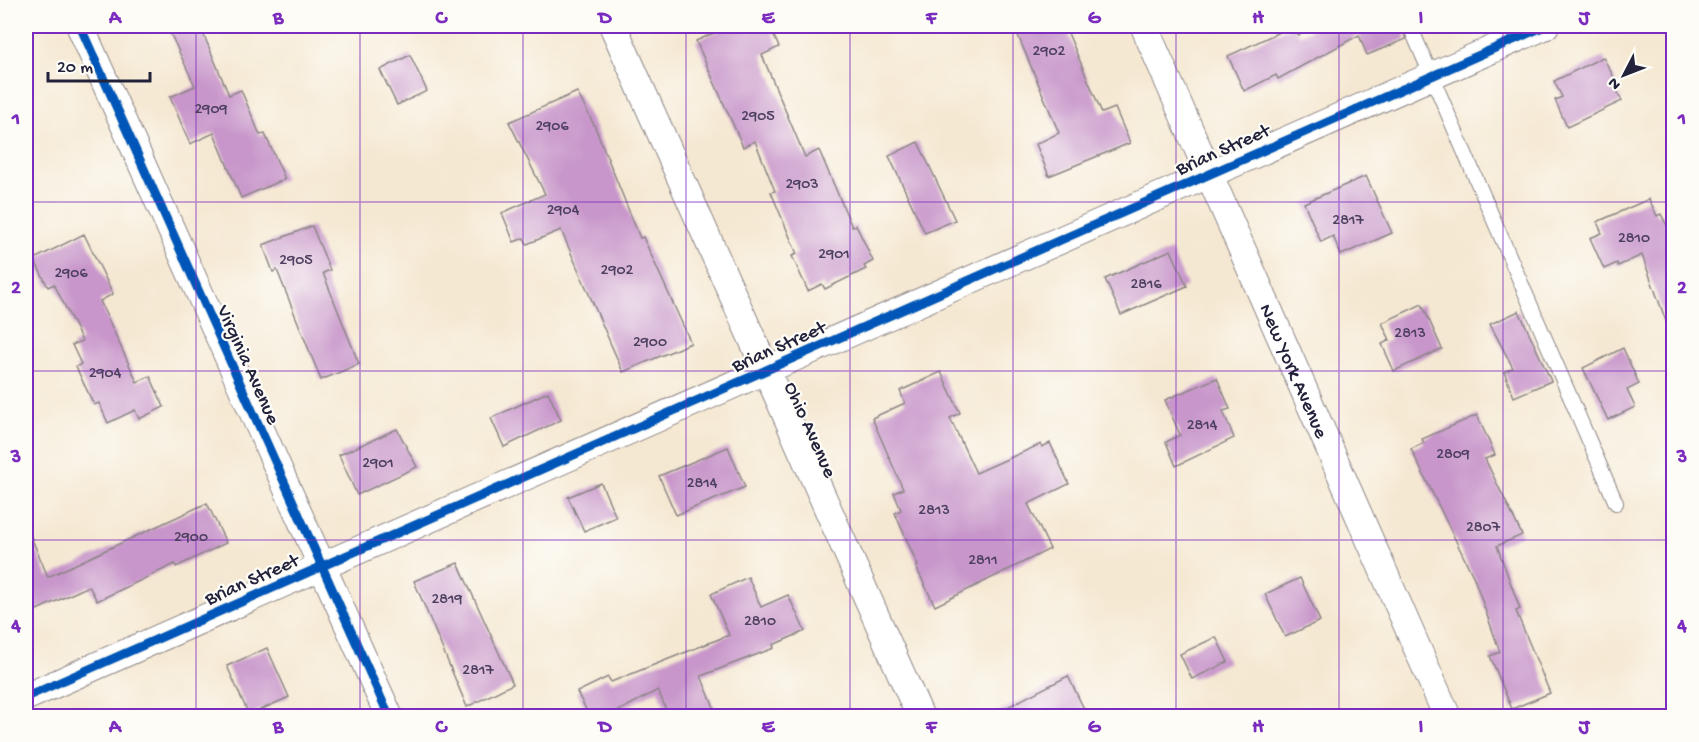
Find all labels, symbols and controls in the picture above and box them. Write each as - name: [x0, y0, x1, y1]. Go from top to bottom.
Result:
- text: A: [108, 8, 123, 31]
- text: B: [272, 8, 284, 31]
- text: C: [435, 8, 449, 31]
- text: D: [596, 8, 612, 31]
- text: E: [762, 8, 776, 31]
- text: F: [925, 8, 938, 31]
- text: G: [1088, 8, 1102, 31]
- text: H: [1252, 8, 1264, 31]
- text: I: [1419, 8, 1424, 31]
- text: J: [1578, 8, 1591, 31]
- house number: 2902: [1033, 43, 1066, 62]
- scale bar: [48, 45, 150, 83]
- north arrow: [1594, 45, 1654, 105]
- text: 20 m: [57, 58, 93, 79]
- text: N: [1605, 72, 1626, 93]
- house number: 2909: [195, 101, 227, 120]
- house number: 2905: [741, 108, 775, 127]
- text: 1: [11, 109, 20, 132]
- text: 1: [1677, 109, 1686, 132]
- house number: 2906: [535, 118, 569, 137]
- street label: Brian Street: [1172, 120, 1276, 183]
- house number: 2903: [785, 176, 819, 195]
- house number: 2904: [547, 202, 580, 221]
- house number: 2817: [1332, 212, 1364, 231]
- house number: 2810: [1618, 230, 1650, 249]
- house number: 2901: [818, 246, 850, 265]
- house number: 2905: [279, 252, 313, 271]
- house number: 2902: [601, 262, 634, 281]
- house number: 2906: [54, 265, 88, 284]
- house number: 2816: [1130, 276, 1162, 295]
- text: 2: [11, 278, 21, 301]
- text: 2: [1677, 278, 1687, 301]
- street label: Virginia Avenue: [210, 301, 284, 429]
- street label: New York Avenue: [1252, 301, 1332, 443]
- street label: Brian Street: [728, 317, 832, 380]
- house number: 2813: [1394, 325, 1426, 344]
- house number: 2900: [633, 334, 667, 353]
- house number: 2904: [89, 365, 122, 384]
- street label: Ohio Avenue: [777, 379, 840, 482]
- house number: 2814: [1187, 417, 1218, 436]
- house number: 2809: [1436, 446, 1470, 465]
- text: 3: [10, 447, 21, 470]
- text: 3: [1676, 447, 1687, 470]
- house number: 2901: [362, 455, 394, 474]
- house number: 2814: [687, 475, 718, 494]
- house number: 2813: [918, 502, 950, 521]
- house number: 2807: [1466, 519, 1501, 538]
- house number: 2900: [174, 529, 208, 548]
- street label: Brian Street: [201, 550, 305, 613]
- house number: 2811: [968, 552, 998, 571]
- house number: 2819: [431, 591, 463, 610]
- house number: 2810: [744, 613, 776, 632]
- text: 4: [10, 616, 21, 639]
- text: 4: [1676, 616, 1687, 639]
- house number: 2817: [462, 662, 494, 681]
- text: A: [108, 717, 123, 740]
- text: B: [272, 717, 284, 740]
- text: C: [435, 717, 449, 740]
- text: D: [596, 717, 612, 740]
- text: E: [762, 717, 776, 740]
- text: F: [925, 717, 938, 740]
- text: G: [1088, 717, 1102, 740]
- text: H: [1252, 717, 1264, 740]
- text: I: [1419, 717, 1424, 740]
- text: J: [1578, 717, 1591, 740]

